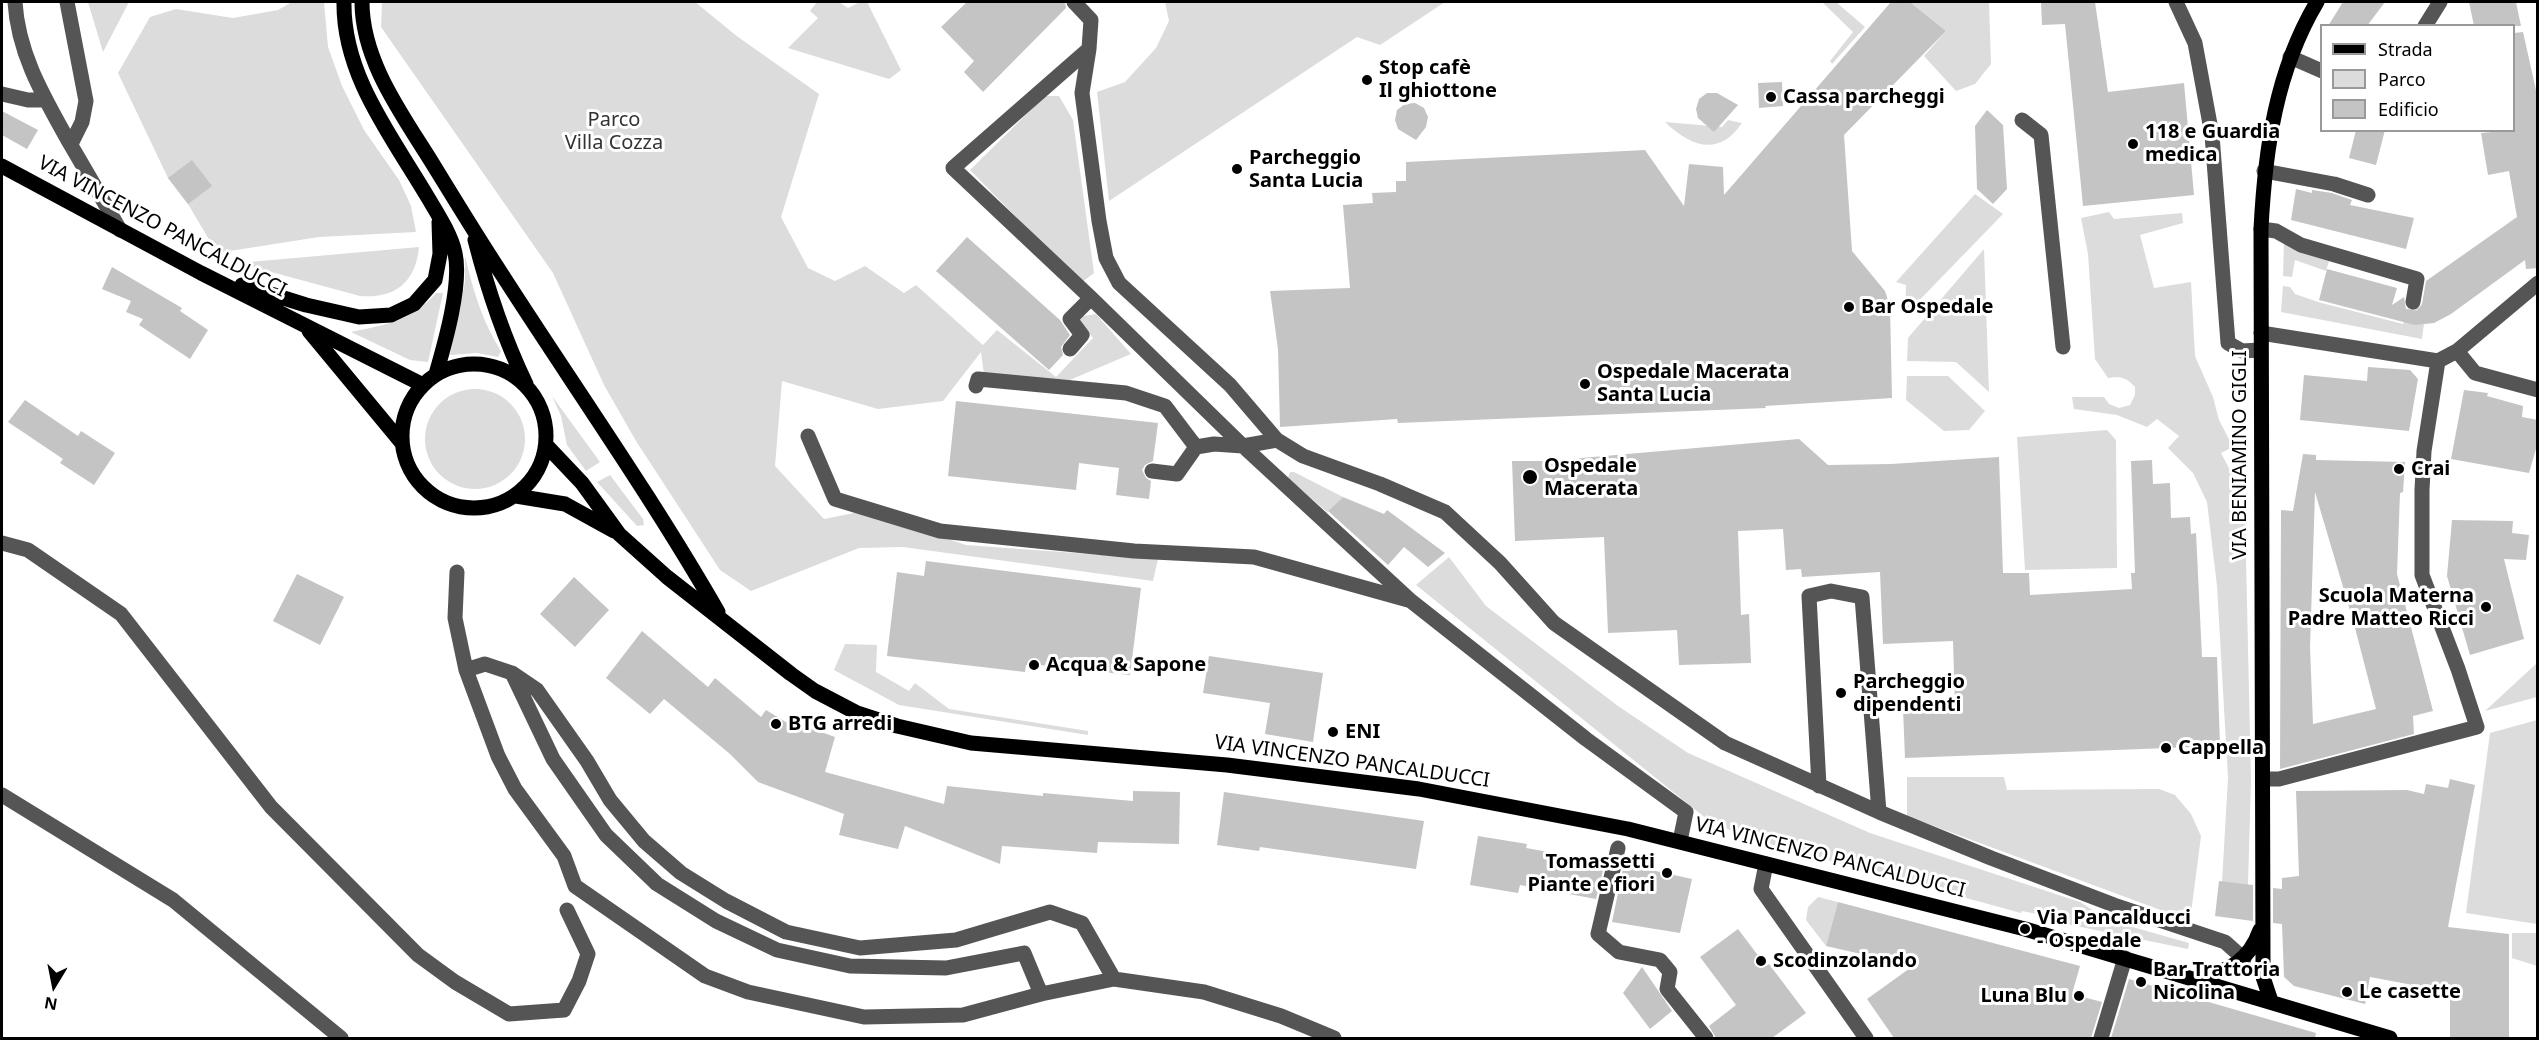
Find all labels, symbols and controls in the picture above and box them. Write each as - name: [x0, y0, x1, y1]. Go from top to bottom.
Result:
- legend: [2320, 24, 2515, 132]
- text: Strada: [2378, 37, 2433, 61]
- place label: Stop cafè Il ghiottone: [1379, 56, 1497, 103]
- text: Parco: [2378, 67, 2426, 91]
- marker: Stop cafè Il ghiottone: [1360, 73, 1374, 87]
- place label: Cassa parcheggi: [1783, 85, 1945, 109]
- marker: Cassa parcheggi: [1764, 90, 1778, 104]
- text: Edificio: [2378, 97, 2439, 121]
- park label: Parco Villa Cozza: [565, 108, 663, 155]
- place label: 118 e Guardia medica: [2145, 120, 2280, 167]
- marker: 118 e Guardia medica: [2126, 137, 2140, 151]
- place label: Parcheggio Santa Lucia: [1249, 146, 1363, 193]
- street label: VIA VINCENZO PANCALDUCCI: [34, 151, 290, 303]
- marker: Parcheggio Santa Lucia: [1230, 162, 1244, 176]
- place label: Bar Ospedale: [1861, 295, 1993, 319]
- marker: Bar Ospedale: [1842, 300, 1856, 314]
- street label: VIA BENIAMINO GIGLI: [2228, 350, 2252, 560]
- place label: Ospedale Macerata Santa Lucia: [1597, 360, 1789, 407]
- marker: Ospedale Macerata Santa Lucia: [1578, 377, 1592, 391]
- place label: Ospedale Macerata: [1544, 454, 1638, 501]
- place label: Crai: [2411, 457, 2450, 481]
- marker: Crai: [2392, 462, 2406, 476]
- marker: Ospedale Macerata: [1521, 468, 1539, 486]
- place label: Scuola Materna Padre Matteo Ricci: [2288, 584, 2474, 631]
- marker: Scuola Materna Padre Matteo Ricci: [2479, 600, 2493, 614]
- place label: Acqua & Sapone: [1046, 653, 1206, 677]
- marker: Acqua & Sapone: [1027, 658, 1041, 672]
- place label: Parcheggio dipendenti: [1853, 670, 1965, 717]
- marker: Parcheggio dipendenti: [1834, 686, 1848, 700]
- place label: BTG arredi: [788, 712, 892, 736]
- marker: BTG arredi: [769, 717, 783, 731]
- place label: ENI: [1345, 720, 1380, 744]
- marker: ENI: [1326, 725, 1340, 739]
- street label: VIA VINCENZO PANCALDUCCI: [1213, 731, 1491, 793]
- place label: Cappella: [2178, 736, 2264, 760]
- marker: Cappella: [2159, 741, 2173, 755]
- street label: VIA VINCENZO PANCALDUCCI: [1692, 813, 1968, 903]
- place label: Tomassetti Piante e fiori: [1528, 850, 1655, 897]
- marker: Tomassetti Piante e fiori: [1660, 866, 1674, 880]
- place label: Via Pancalducci - Ospedale: [2037, 906, 2191, 953]
- marker: Via Pancalducci - Ospedale: [2018, 922, 2032, 936]
- place label: Scodinzolando: [1773, 949, 1917, 973]
- marker: Scodinzolando: [1754, 954, 1768, 968]
- north arrow: [24, 956, 84, 1016]
- place label: Bar Trattoria Nicolina: [2153, 958, 2280, 1005]
- marker: Bar Trattoria Nicolina: [2134, 975, 2148, 989]
- place label: Le casette: [2359, 980, 2461, 1004]
- place label: Luna Blu: [1980, 984, 2067, 1008]
- marker: Le casette: [2340, 985, 2354, 999]
- marker: Luna Blu: [2072, 989, 2086, 1003]
- text: N: [43, 992, 59, 1016]

